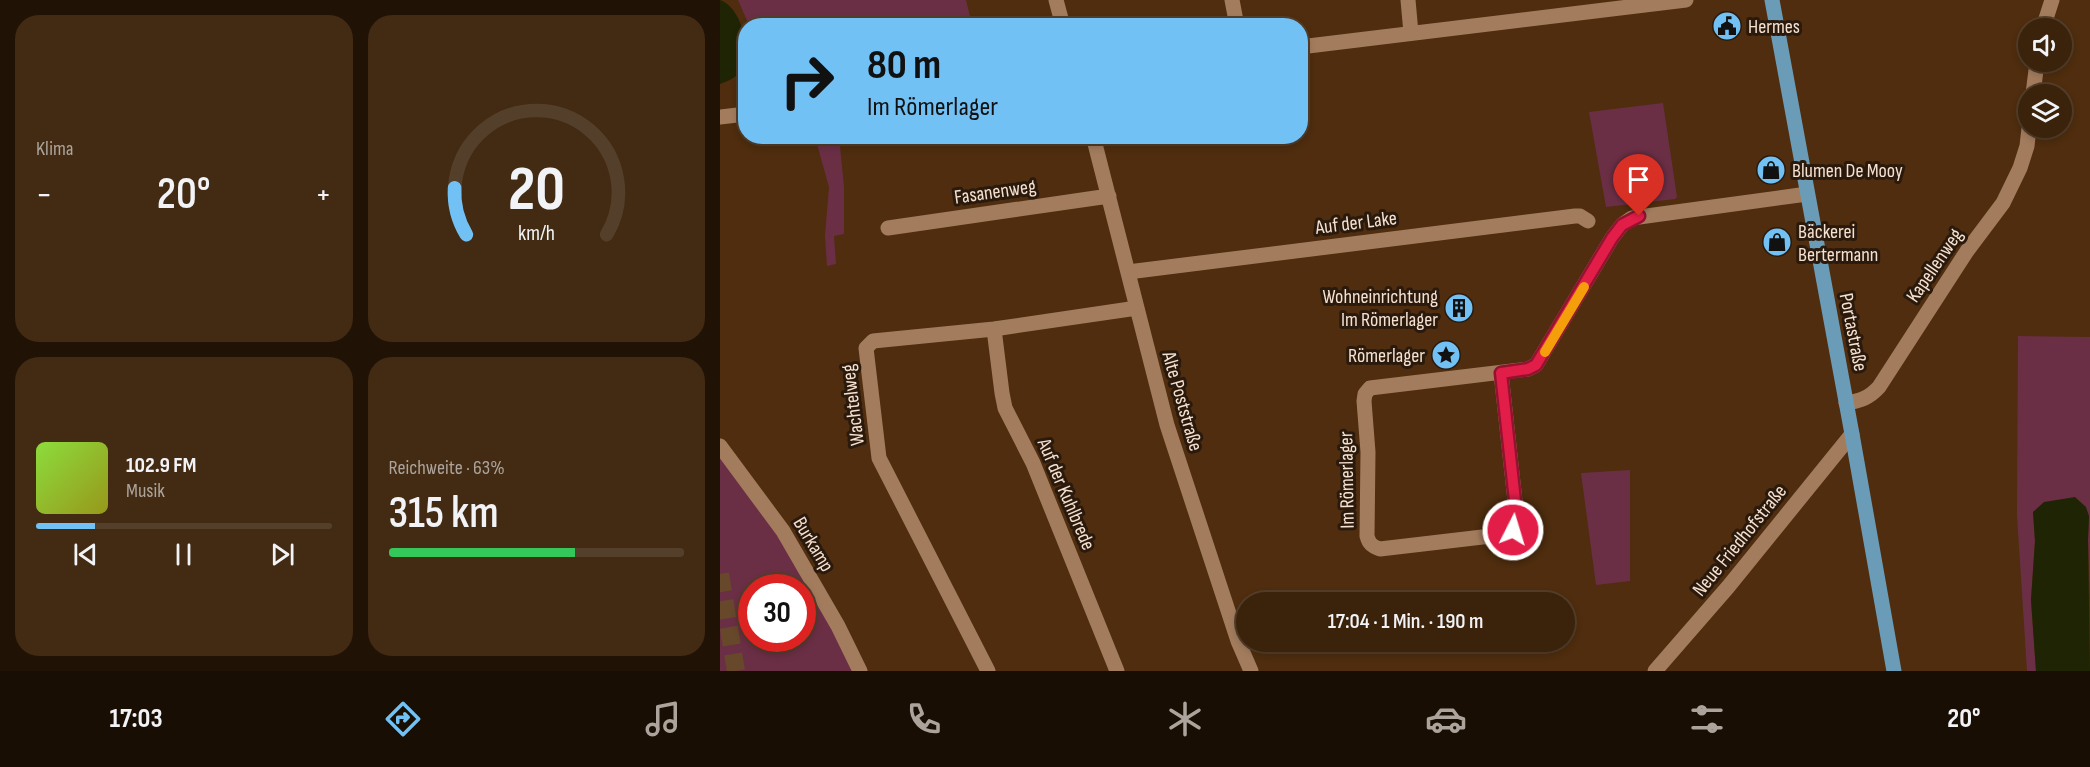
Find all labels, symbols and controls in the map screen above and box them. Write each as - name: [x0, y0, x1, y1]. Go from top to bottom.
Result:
- public building icon: Hermes: [1711, 10, 1743, 42]
- place label: Hermes: [1748, 15, 1800, 39]
- map controls: [2018, 18, 2072, 138]
- button: sound: [2018, 18, 2072, 72]
- text: 80 m: [867, 40, 941, 91]
- icon: right: [768, 42, 846, 120]
- button: layers: [2018, 84, 2072, 138]
- text: Im Römerlager: [867, 91, 998, 123]
- text: Klima: [36, 137, 74, 161]
- text: 20: [508, 153, 565, 228]
- pin: [1613, 154, 1664, 216]
- shop icon: Blumen De Mooy: [1755, 154, 1787, 186]
- place label: Blumen De Mooy: [1792, 159, 1903, 183]
- icon: arrive: [1622, 163, 1655, 196]
- text: 20°: [157, 167, 211, 222]
- street label: Fasanenweg: [953, 174, 1037, 210]
- text: −: [36, 175, 52, 215]
- text: +: [315, 175, 332, 215]
- street label: Auf der Lake: [1313, 206, 1398, 240]
- place label: Bäckerei Bertermann: [1798, 220, 1878, 267]
- text: km/h: [518, 222, 555, 247]
- street label: Kapellenweg: [1901, 224, 1968, 307]
- shop icon: Bäckerei Bertermann: [1761, 226, 1793, 258]
- place label: Wohneinrichtung Im Römerlager: [1322, 285, 1438, 332]
- street label: Portastraße: [1834, 291, 1872, 373]
- building icon: Wohneinrichtung Im Römerlager: [1443, 292, 1475, 324]
- place icon: Römerlager: [1430, 339, 1462, 371]
- place label: Römerlager: [1348, 344, 1425, 368]
- street label: Alte Poststraße: [1156, 348, 1208, 454]
- street label: Wachtelweg: [836, 363, 870, 447]
- street label: Im Römerlager: [1334, 431, 1360, 529]
- street label: Auf der Kuhlbrede: [1031, 434, 1100, 554]
- text: 102.9 FM: [126, 452, 196, 479]
- text: Reichweite · 63%: [389, 456, 505, 480]
- text: Musik: [126, 479, 165, 503]
- street label: Neue Friedhofstraße: [1687, 480, 1792, 601]
- text: 315 km: [389, 486, 499, 541]
- position arrow: [1481, 498, 1545, 562]
- street label: Burkamp: [788, 513, 839, 576]
- icon: previous: [69, 538, 102, 571]
- icon: pause: [167, 538, 200, 571]
- icon: next: [266, 538, 299, 571]
- speed limit sign: 30: [738, 574, 816, 652]
- text: 17:04 · 1 Min. · 190 m: [1328, 608, 1483, 635]
- icon: directions: [382, 698, 424, 740]
- icon: music: [642, 698, 684, 740]
- icon: phone: [903, 698, 945, 740]
- icon: climate: [1164, 698, 1206, 740]
- icon: car: [1425, 698, 1467, 740]
- icon: filters: [1686, 698, 1728, 740]
- text: 17:03: [109, 703, 163, 735]
- text: 20°: [1947, 703, 1980, 735]

